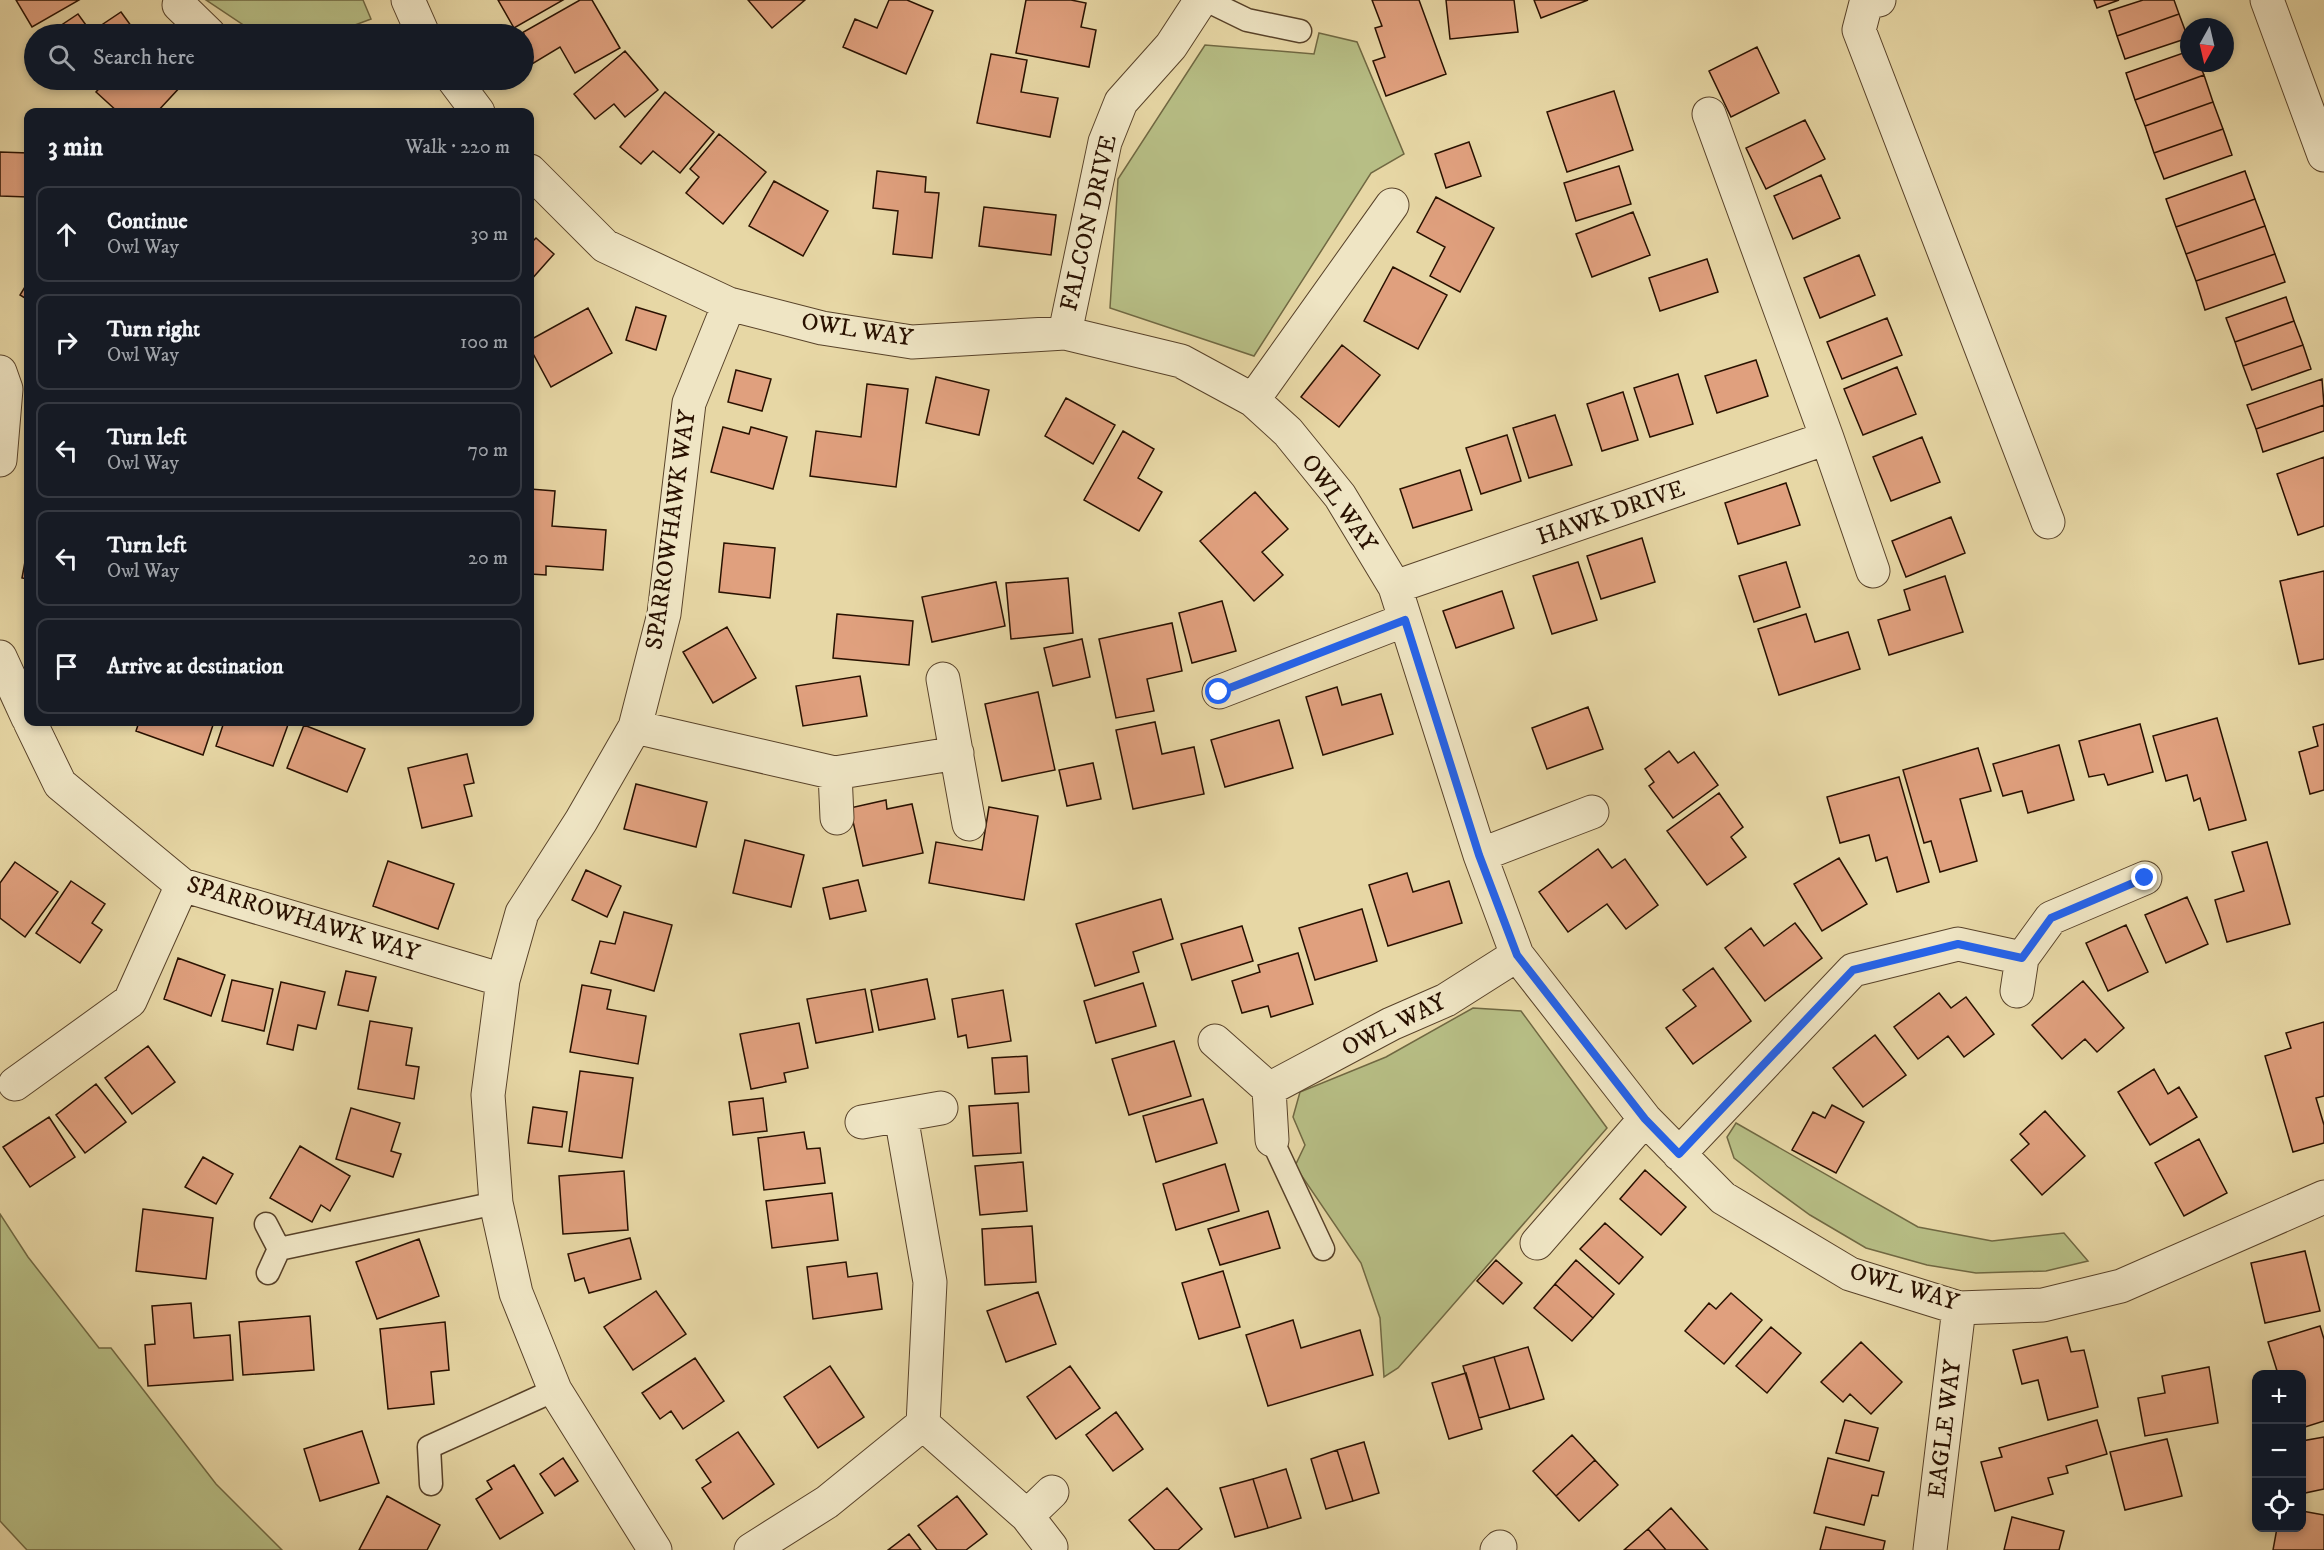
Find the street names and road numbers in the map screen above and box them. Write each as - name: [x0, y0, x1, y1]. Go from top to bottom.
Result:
- street label: FALCON DRIVE: [1054, 132, 1124, 314]
- street label: OWL WAY: [799, 306, 916, 354]
- street label: SPARROWHAWK WAY: [639, 407, 703, 652]
- street label: OWL WAY: [1294, 448, 1384, 558]
- street label: HAWK DRIVE: [1533, 474, 1689, 552]
- street label: SPARROWHAWK WAY: [183, 869, 424, 969]
- street label: OWL WAY: [1337, 987, 1452, 1063]
- street label: OWL WAY: [1846, 1256, 1963, 1318]
- street label: EAGLE WAY: [1922, 1357, 1968, 1500]

